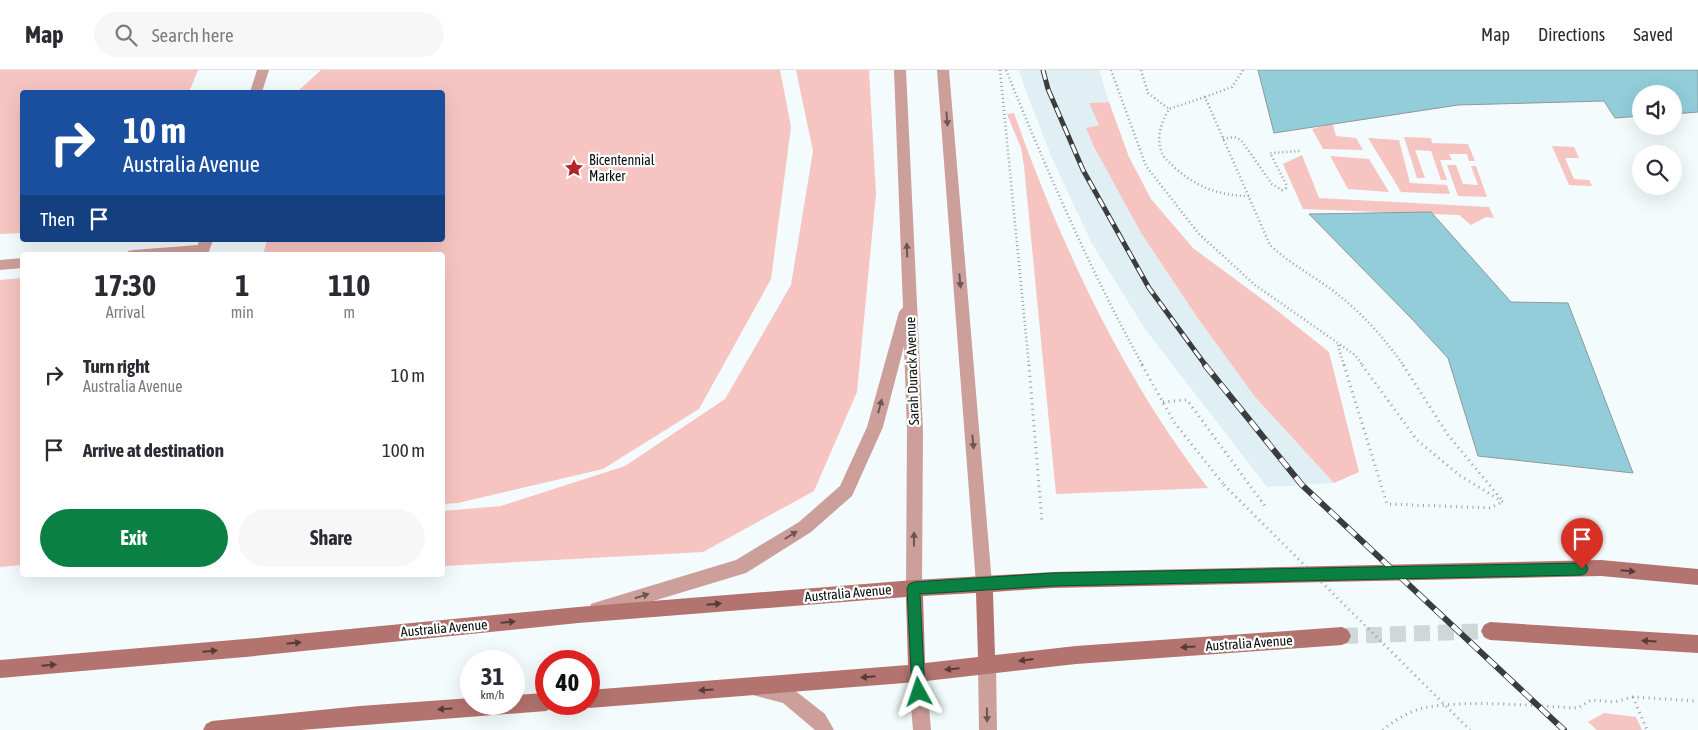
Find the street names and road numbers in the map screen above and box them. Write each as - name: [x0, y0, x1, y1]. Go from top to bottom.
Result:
- street label: Sarah Durack Avenue: [902, 317, 922, 425]
- street label: Australia Avenue: [804, 581, 892, 605]
- street label: Australia Avenue: [400, 616, 488, 640]
- street label: Australia Avenue: [1205, 632, 1293, 654]

